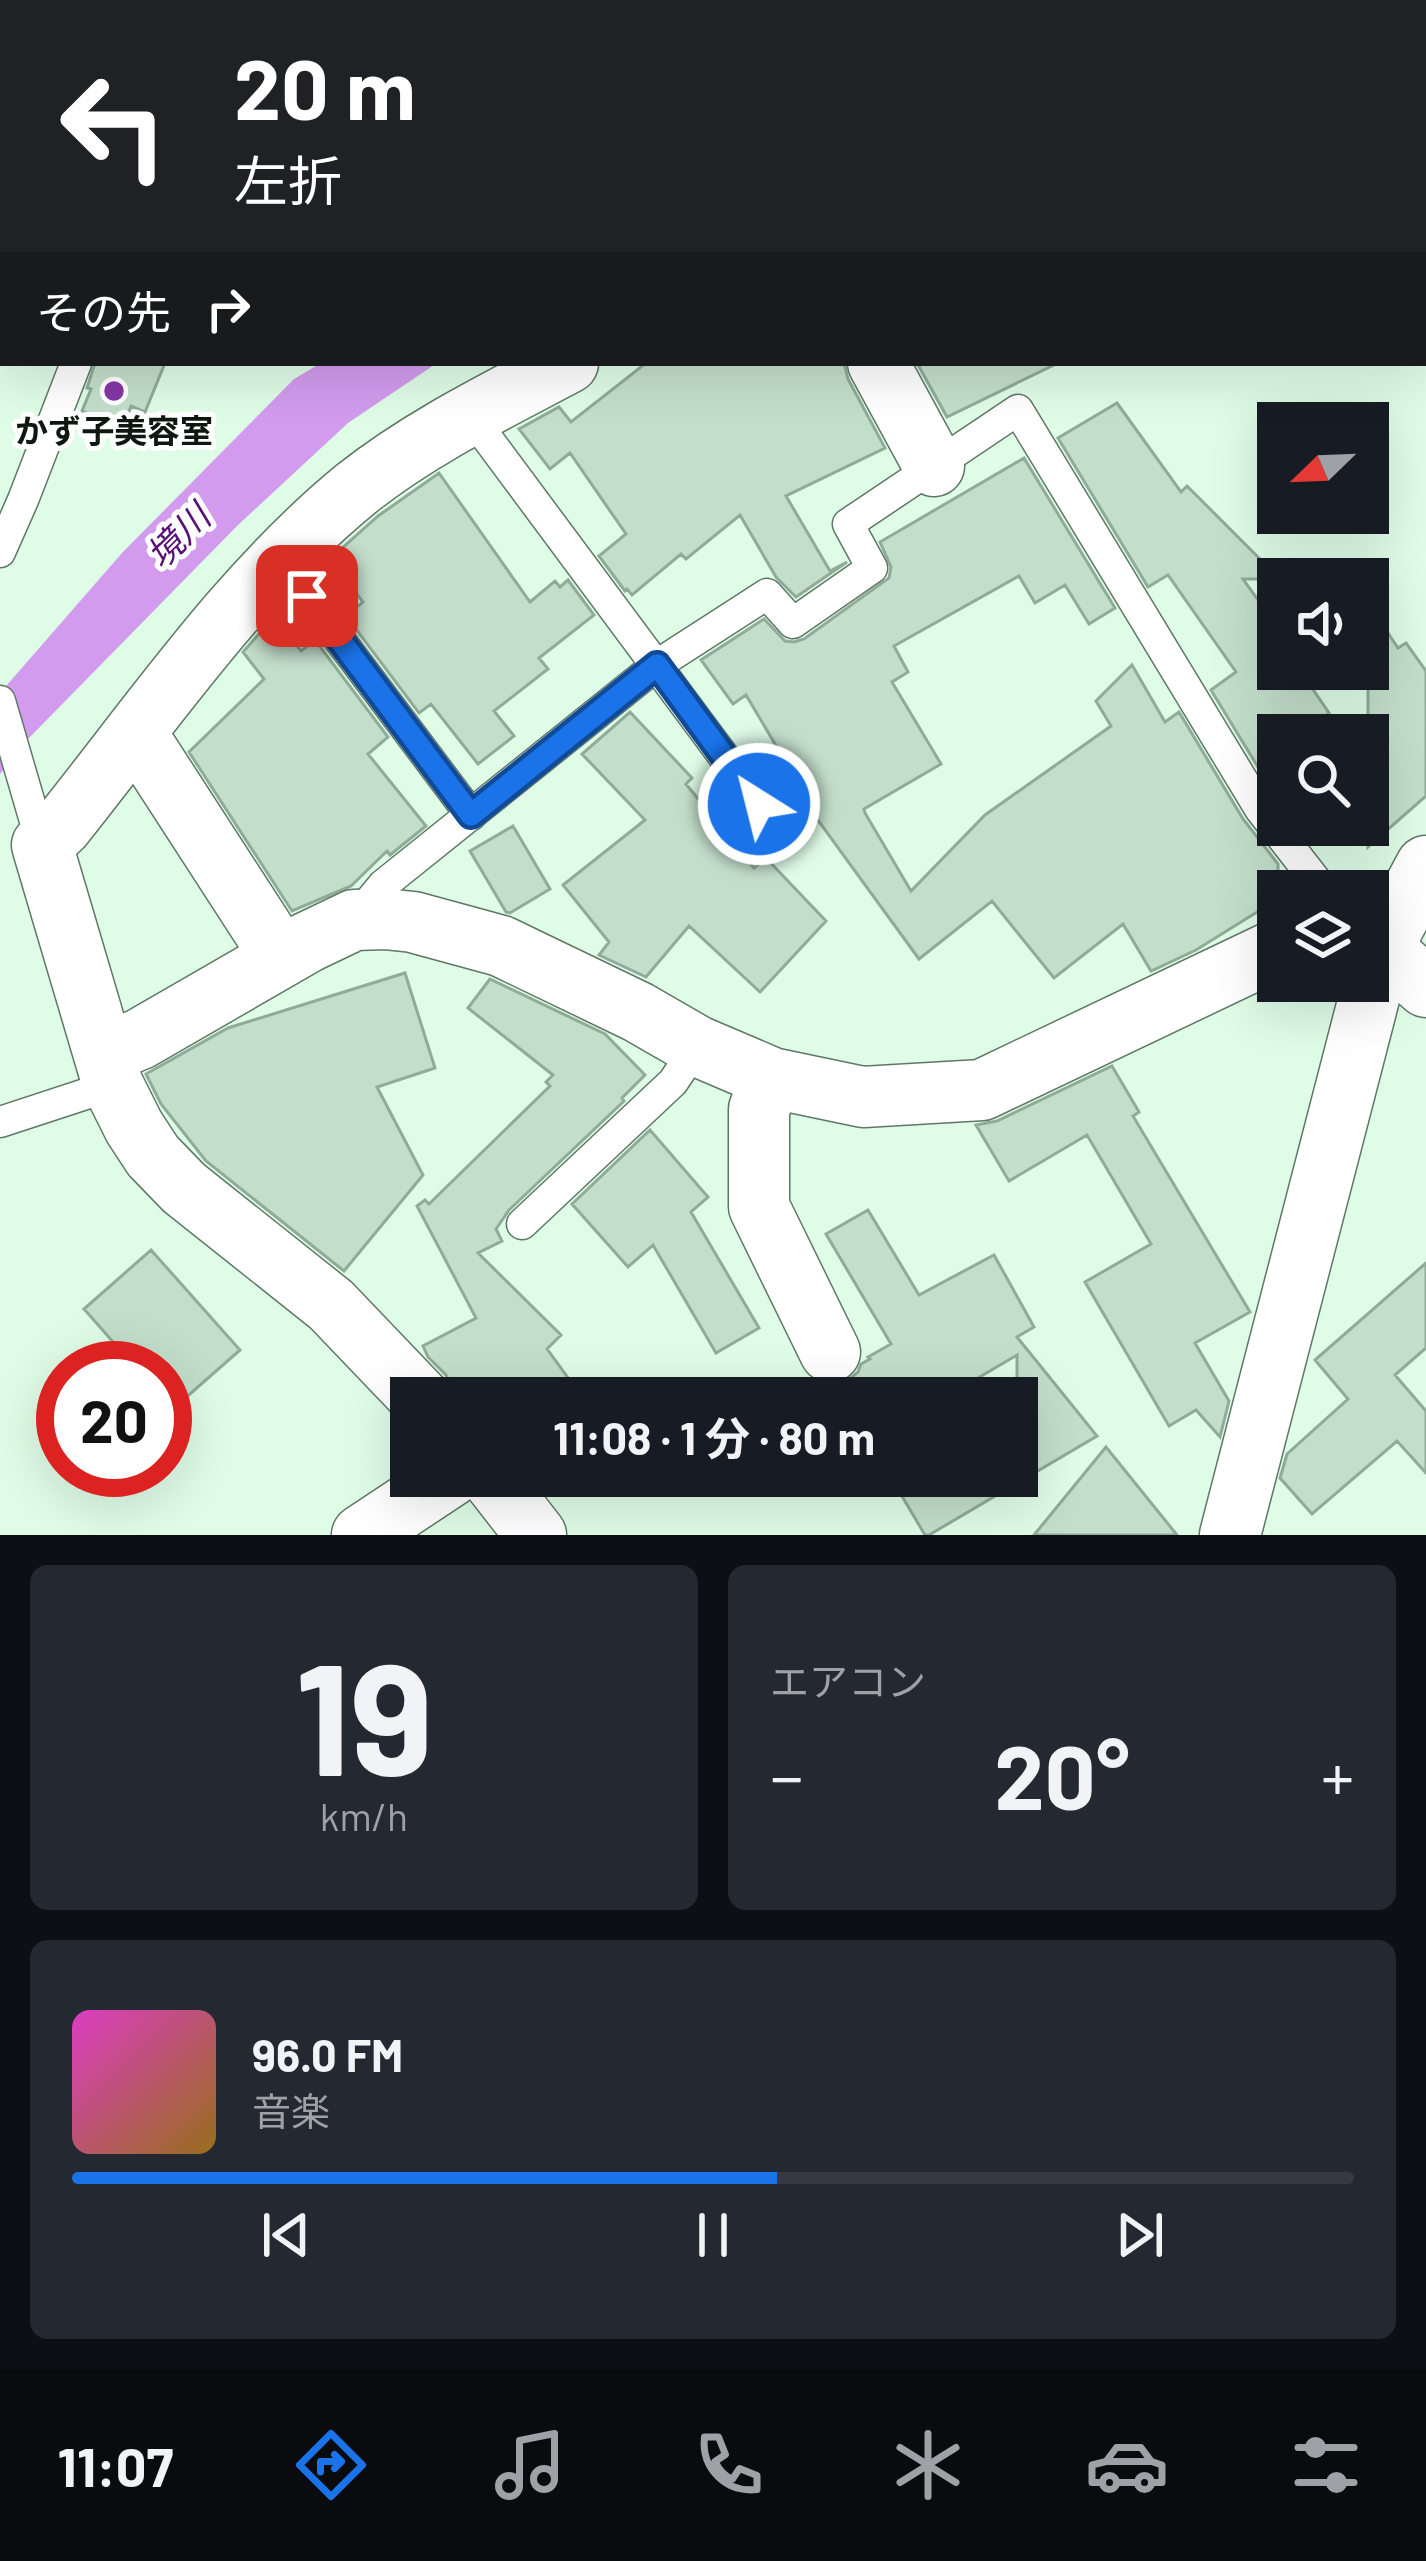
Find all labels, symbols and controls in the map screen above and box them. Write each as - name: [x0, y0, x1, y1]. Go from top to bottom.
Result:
- text: 20 m: [234, 36, 416, 137]
- icon: left: [36, 48, 192, 204]
- text: 左折: [234, 147, 342, 212]
- icon: right: [195, 276, 261, 342]
- text: その先: [36, 284, 171, 338]
- marker: かず子美容室: [101, 378, 127, 404]
- north arrow: [1257, 402, 1389, 534]
- map controls: [1257, 402, 1389, 1002]
- place label: かず子美容室: [15, 410, 213, 450]
- water label: 境川: [136, 492, 220, 576]
- pin: [256, 545, 358, 647]
- button: sound: [1257, 558, 1389, 690]
- icon: arrive: [274, 563, 340, 629]
- button: search: [1257, 714, 1389, 846]
- position arrow: [696, 741, 822, 867]
- button: layers: [1257, 870, 1389, 1002]
- speed limit sign: 20: [36, 1341, 192, 1497]
- text: 11:08 · 1 分 · 80 m: [553, 1410, 875, 1464]
- text: 19: [295, 1620, 433, 1807]
- text: エアコン: [770, 1657, 926, 1704]
- text: 20°: [994, 1720, 1130, 1828]
- text: −: [770, 1735, 803, 1814]
- text: +: [1321, 1735, 1354, 1814]
- text: km/h: [320, 1792, 408, 1839]
- text: 96.0 FM: [252, 2027, 403, 2081]
- text: 音楽: [252, 2087, 330, 2134]
- icon: previous: [253, 2202, 319, 2268]
- icon: pause: [680, 2202, 746, 2268]
- icon: next: [1107, 2202, 1173, 2268]
- icon: directions: [289, 2423, 373, 2507]
- icon: music: [488, 2423, 572, 2507]
- icon: phone: [687, 2423, 771, 2507]
- icon: climate: [886, 2423, 970, 2507]
- icon: car: [1085, 2423, 1169, 2507]
- icon: filters: [1284, 2423, 1368, 2507]
- text: 11:07: [58, 2433, 173, 2498]

